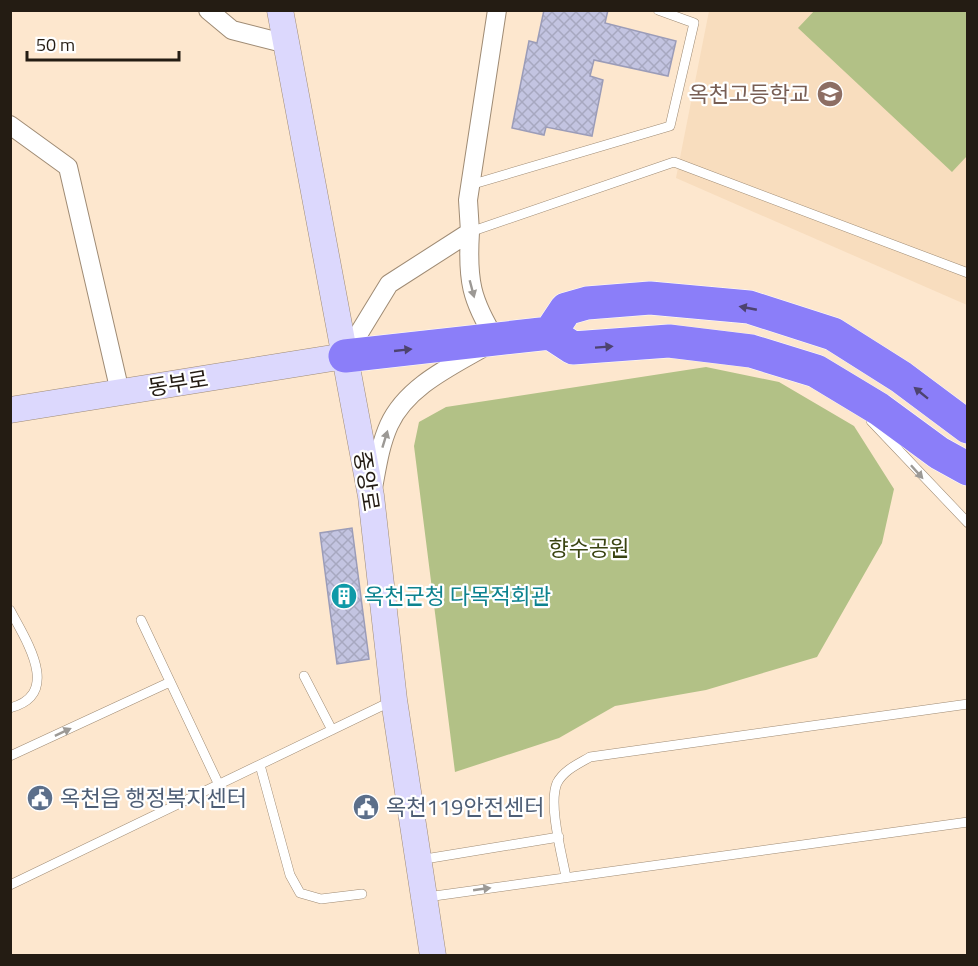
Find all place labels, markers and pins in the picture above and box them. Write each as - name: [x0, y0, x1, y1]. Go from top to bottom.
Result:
- place label: 옥천고등학교: [689, 77, 810, 111]
- school or university icon: 옥천고등학교: [815, 79, 845, 109]
- place label: 옥천군청 다목적회관: [364, 579, 551, 613]
- building icon: 옥천군청 다목적회관: [329, 581, 359, 611]
- place label: 옥천읍 행정복지센터: [60, 781, 247, 815]
- public building icon: 옥천읍 행정복지센터: [25, 783, 55, 813]
- place label: 옥천119안전센터: [386, 790, 544, 824]
- public building icon: 옥천119안전센터: [351, 792, 381, 822]

